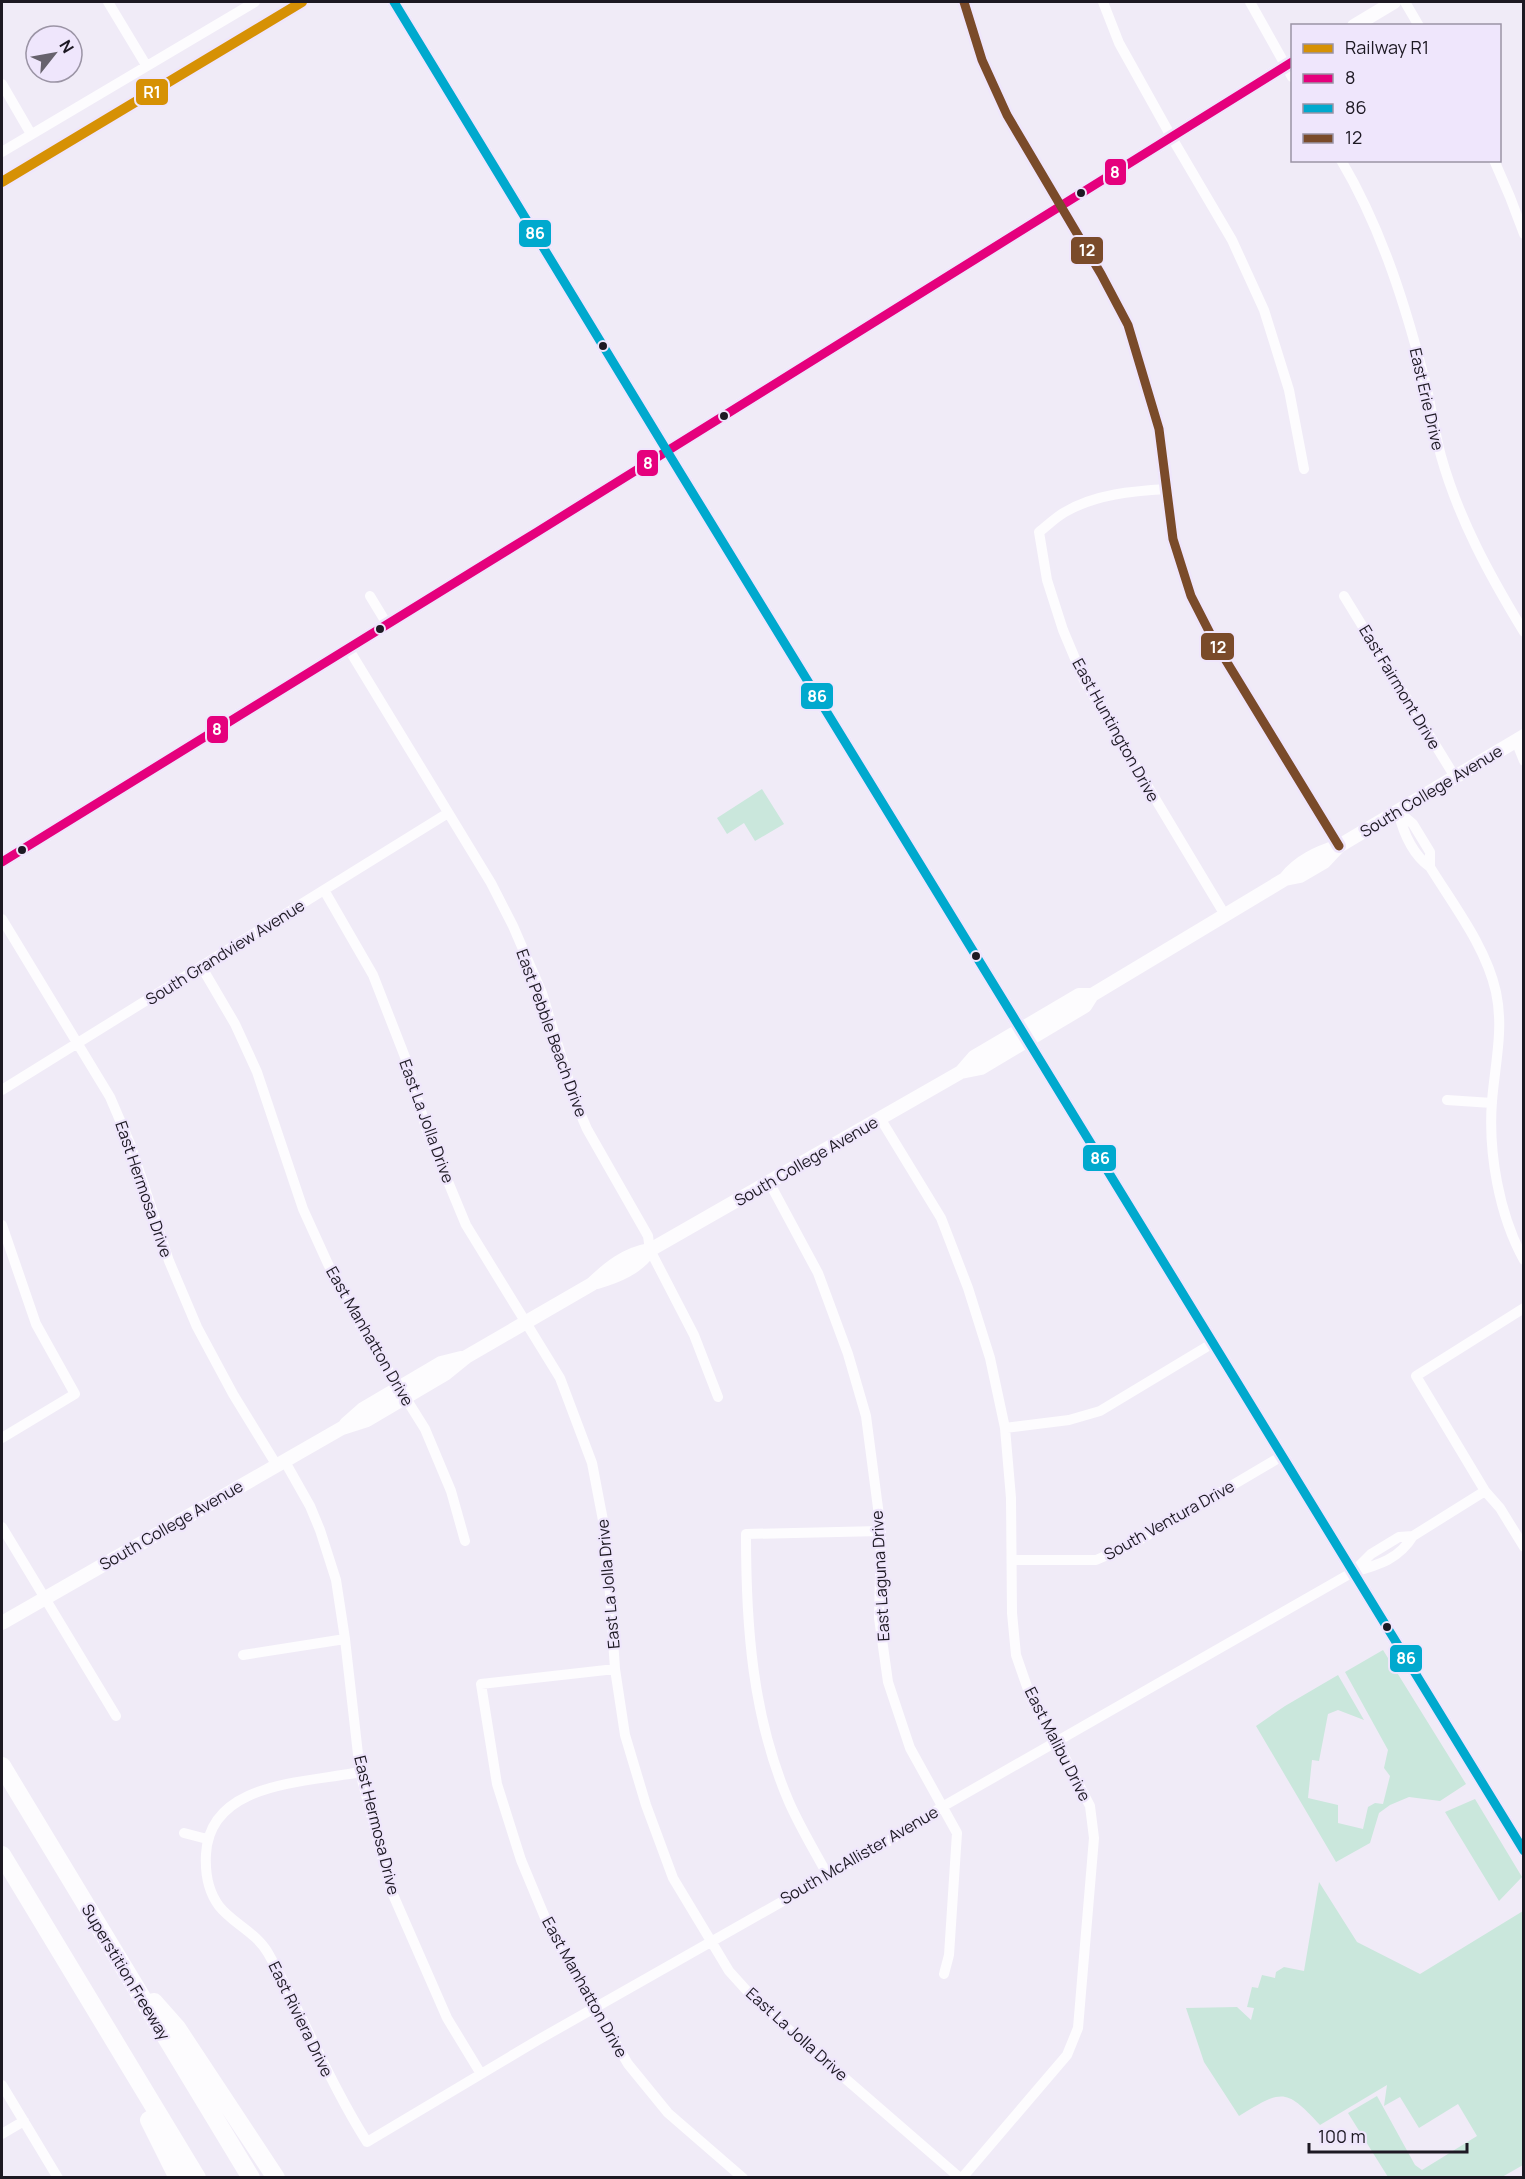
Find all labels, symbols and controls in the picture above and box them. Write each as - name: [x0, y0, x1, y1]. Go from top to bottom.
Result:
- north arrow: [24, 24, 84, 84]
- legend: [1291, 24, 1501, 162]
- text: Railway R1: [1345, 35, 1429, 59]
- text: N: [54, 36, 79, 57]
- text: 8: [1345, 65, 1355, 89]
- line badge: R1: [135, 78, 169, 106]
- text: R1: [143, 81, 161, 103]
- text: 86: [1345, 95, 1367, 119]
- text: 12: [1345, 125, 1362, 149]
- line badge: 8: [1104, 158, 1127, 186]
- text: 8: [1110, 161, 1120, 183]
- unlabelled marker: [1075, 187, 1087, 199]
- line badge: 86: [518, 219, 552, 248]
- text: 86: [525, 222, 545, 244]
- line badge: 12: [1070, 236, 1104, 265]
- text: 12: [1079, 239, 1095, 261]
- unlabelled marker: [597, 340, 609, 352]
- street label: East Erie Drive: [1405, 346, 1449, 452]
- unlabelled marker: [718, 410, 730, 422]
- line badge: 8: [636, 449, 659, 477]
- text: 8: [643, 452, 653, 474]
- street label: East Fairmont Drive: [1354, 621, 1446, 753]
- unlabelled marker: [374, 623, 386, 635]
- line badge: 12: [1200, 632, 1235, 661]
- text: 12: [1210, 636, 1226, 658]
- street label: East Huntington Drive: [1067, 654, 1165, 806]
- line badge: 86: [800, 682, 834, 710]
- text: 86: [807, 685, 827, 707]
- line badge: 8: [206, 715, 229, 744]
- text: 8: [212, 718, 222, 740]
- street label: South College Avenue: [1356, 740, 1506, 842]
- unlabelled marker: [16, 844, 28, 856]
- street label: South Grandview Avenue: [141, 894, 309, 1010]
- street label: East Pebble Beach Drive: [511, 946, 593, 1120]
- unlabelled marker: [970, 950, 982, 962]
- street label: East La Jolla Drive: [394, 1056, 460, 1186]
- street label: South College Avenue: [730, 1111, 882, 1211]
- street label: East Hermosa Drive: [110, 1118, 178, 1260]
- line badge: 86: [1082, 1144, 1117, 1172]
- text: 86: [1090, 1147, 1110, 1169]
- street label: East Manhatton Drive: [321, 1262, 419, 1410]
- street label: South College Avenue: [95, 1475, 247, 1575]
- street label: South Ventura Drive: [1100, 1475, 1238, 1565]
- street label: East Laguna Drive: [866, 1510, 894, 1642]
- street label: East La Jolla Drive: [591, 1518, 625, 1650]
- unlabelled marker: [1381, 1621, 1393, 1633]
- line badge: 86: [1389, 1644, 1423, 1673]
- text: 86: [1396, 1647, 1416, 1669]
- street label: East Malibu Drive: [1020, 1683, 1096, 1805]
- street label: East Hermosa Drive: [349, 1753, 405, 1897]
- street label: South McAllister Avenue: [776, 1801, 942, 1909]
- street label: Superstition Freeway: [77, 1900, 176, 2045]
- street label: East Manhatton Drive: [537, 1913, 633, 2061]
- street label: East Riviera Drive: [263, 1958, 339, 2080]
- street label: East La Jolla Drive: [741, 1982, 853, 2086]
- scale bar: [1309, 2116, 1466, 2154]
- text: 100 m: [1318, 2124, 1366, 2148]

